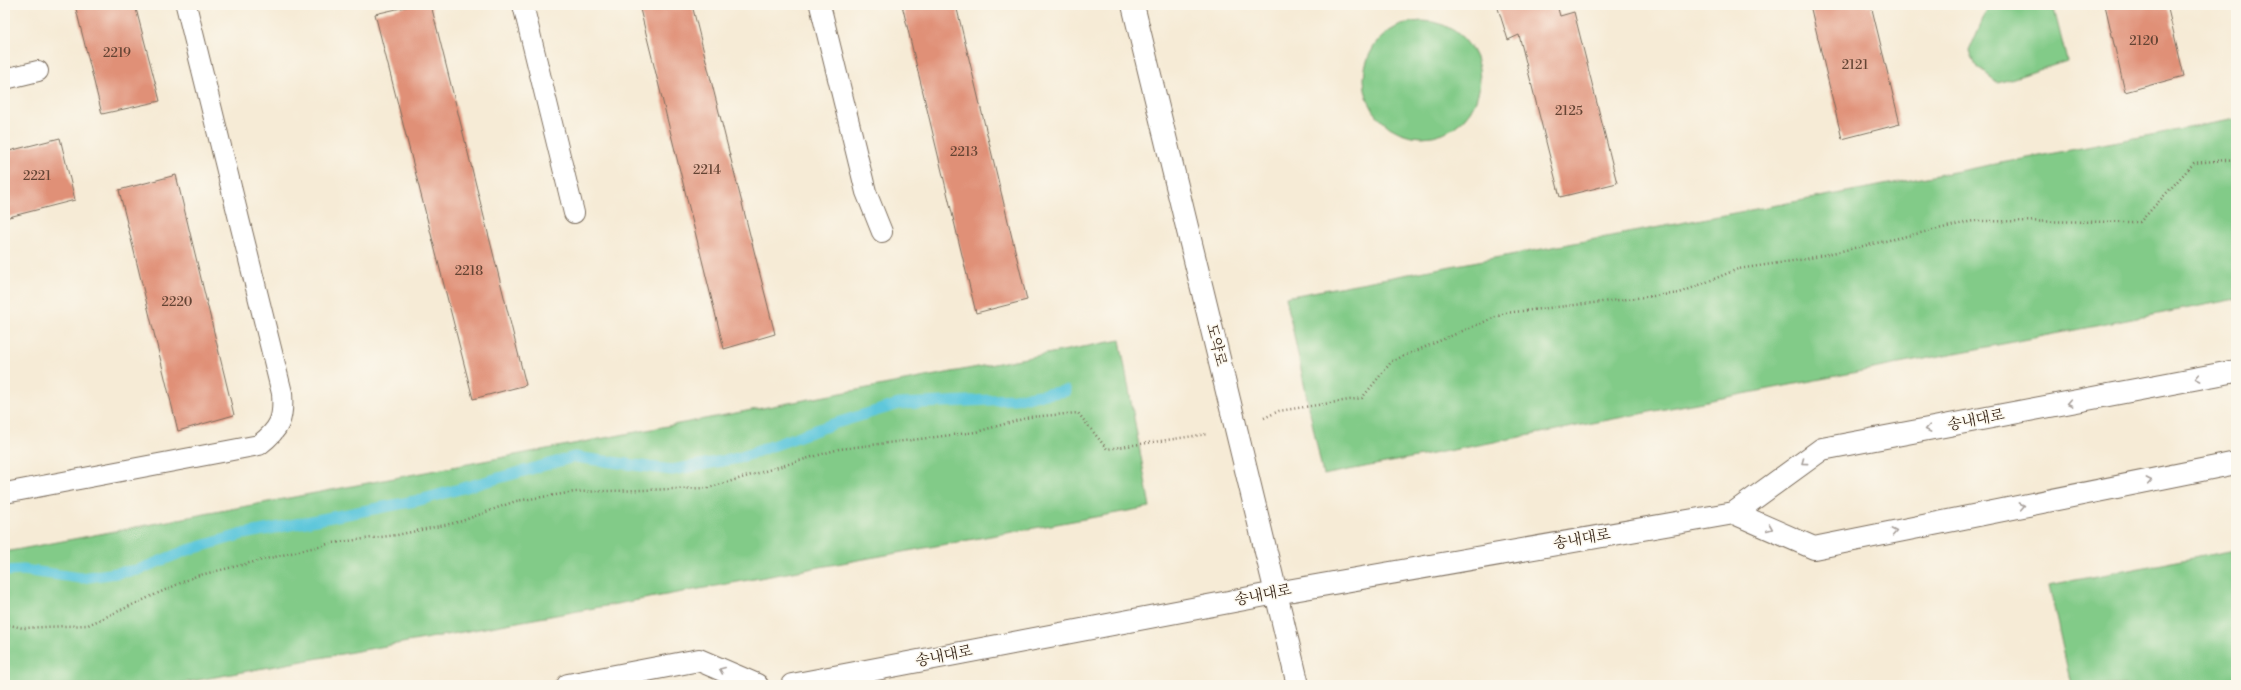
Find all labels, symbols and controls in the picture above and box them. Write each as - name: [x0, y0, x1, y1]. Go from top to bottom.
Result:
- house number: 2120: [2129, 33, 2159, 49]
- house number: 2219: [103, 45, 131, 61]
- house number: 2121: [1842, 57, 1869, 73]
- house number: 2125: [1555, 103, 1583, 119]
- house number: 2213: [950, 144, 978, 160]
- house number: 2214: [693, 162, 721, 178]
- house number: 2221: [23, 168, 51, 184]
- house number: 2218: [455, 263, 483, 279]
- house number: 2220: [162, 294, 193, 310]
- street label: 도약로: [1202, 322, 1231, 369]
- one-way arrow: [2195, 374, 2201, 382]
- one-way arrow: [2067, 398, 2073, 406]
- street label: 송내대로: [1946, 405, 2007, 435]
- one-way arrow: [1925, 425, 1932, 433]
- one-way arrow: [1802, 457, 1809, 464]
- one-way arrow: [2146, 477, 2153, 485]
- one-way arrow: [2019, 502, 2025, 511]
- one-way arrow: [1766, 524, 1773, 532]
- street label: 송내대로: [1552, 525, 1613, 553]
- one-way arrow: [1891, 528, 1898, 536]
- street label: 송내대로: [1233, 580, 1294, 610]
- street label: 송내대로: [914, 641, 975, 671]
- one-way arrow: [718, 666, 725, 674]

